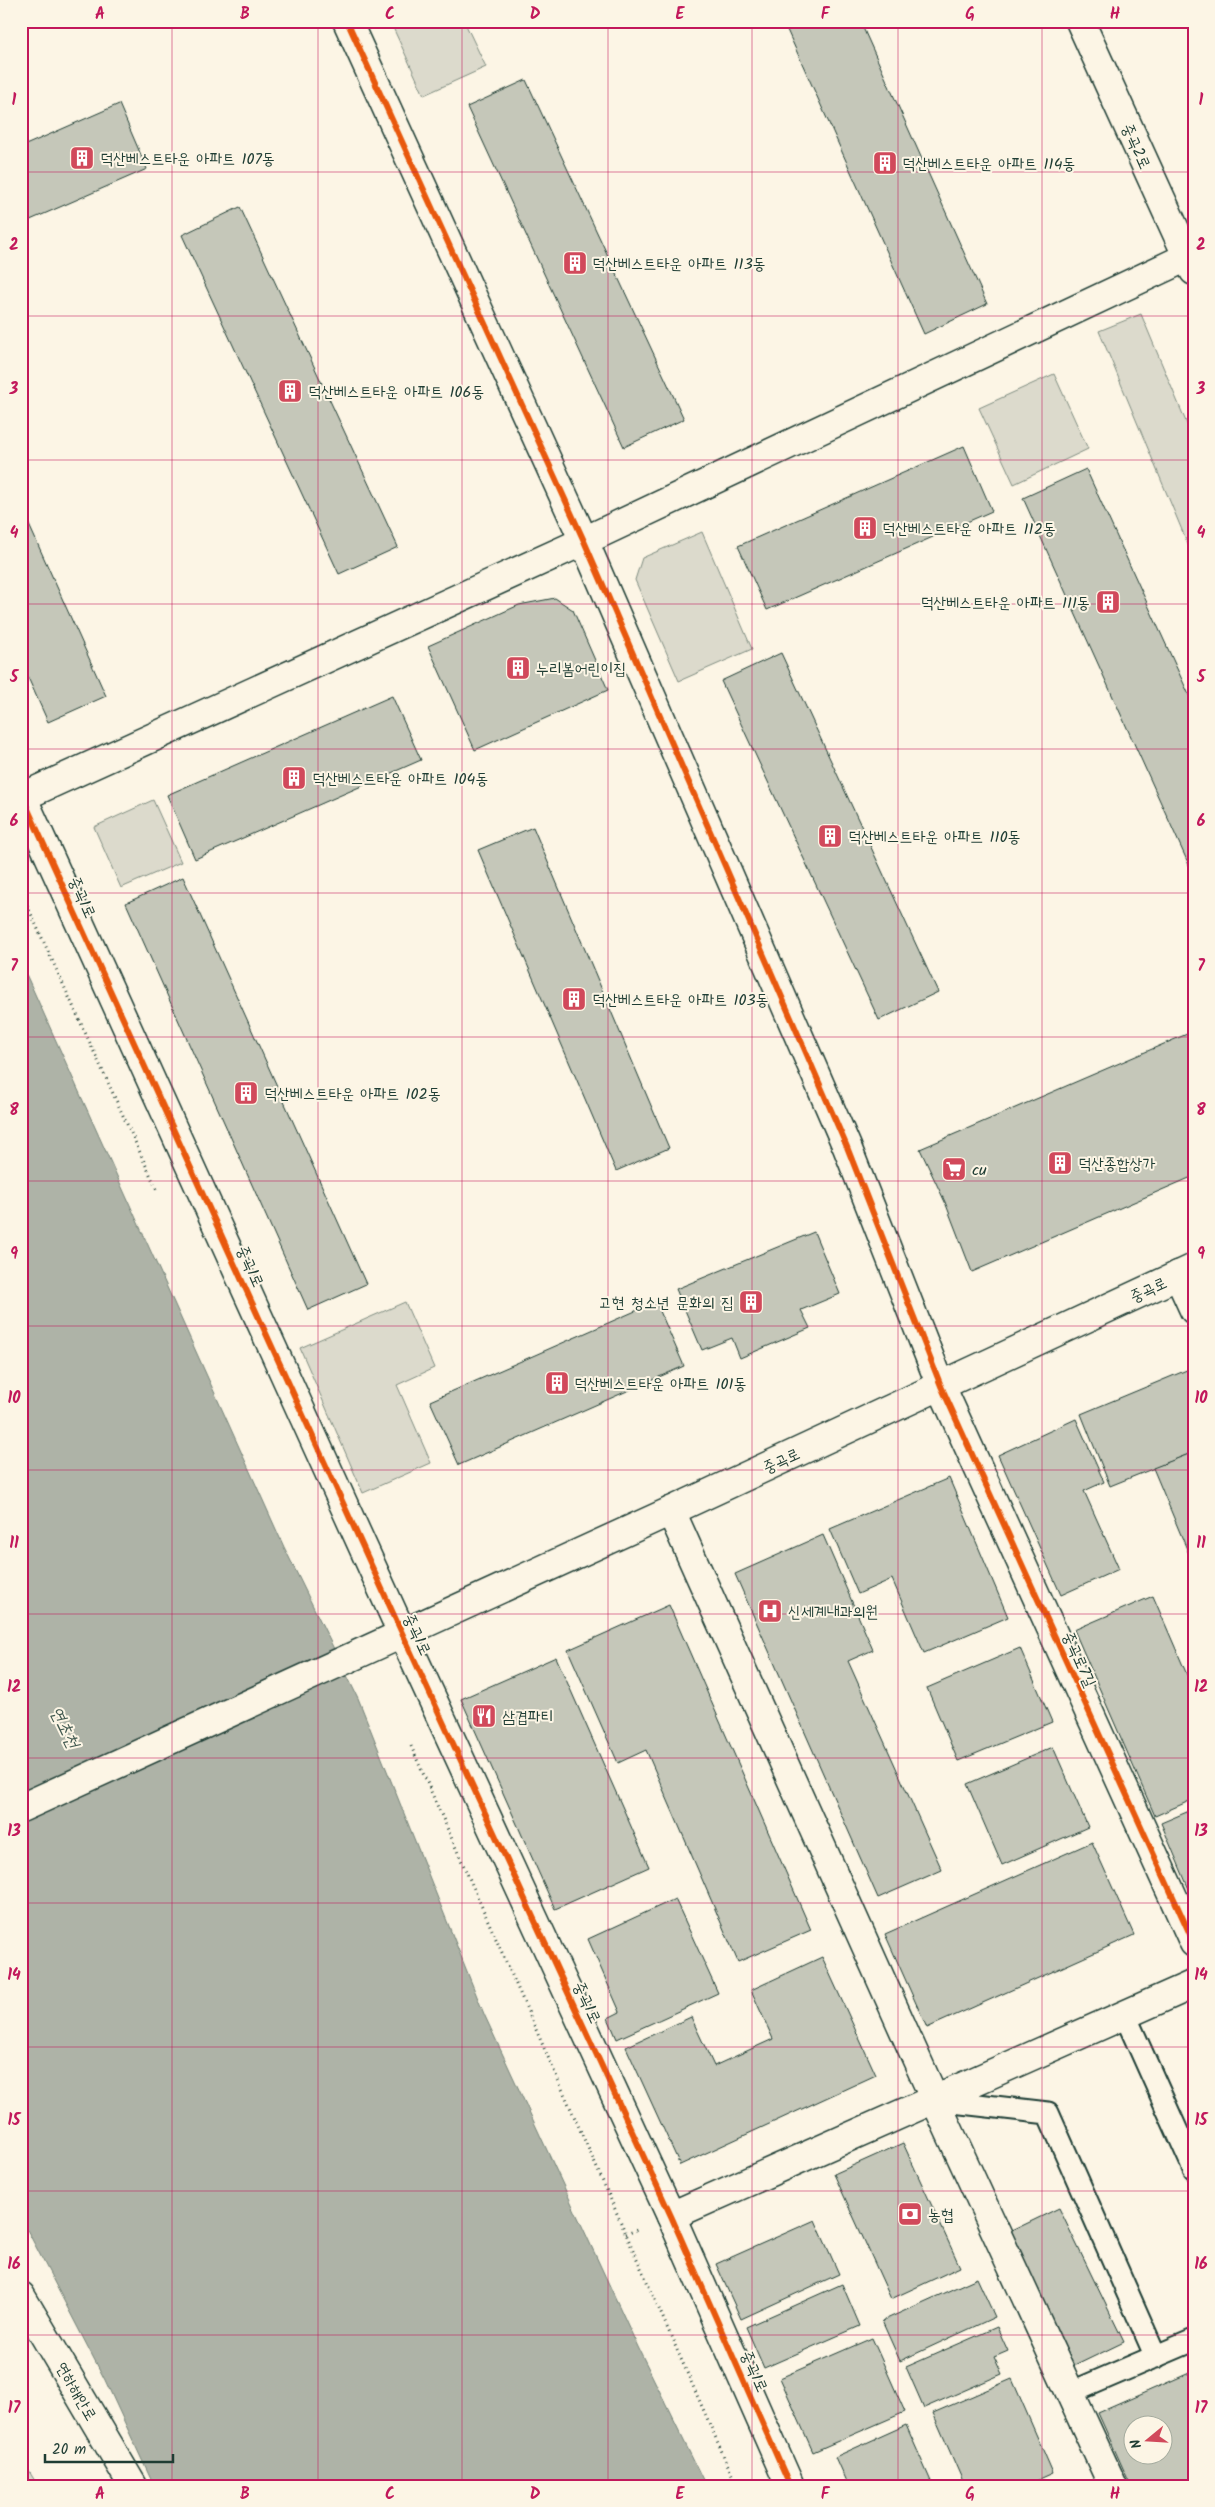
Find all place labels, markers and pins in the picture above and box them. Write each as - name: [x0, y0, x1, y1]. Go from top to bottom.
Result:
- building icon: 덕산베스트타운 아파트 107동: [69, 145, 95, 171]
- place label: 덕산베스트타운 아파트 107동: [100, 147, 275, 172]
- building icon: 덕산베스트타운 아파트 114동: [872, 150, 898, 176]
- place label: 덕산베스트타운 아파트 114동: [902, 152, 1075, 177]
- building icon: 덕산베스트타운 아파트 113동: [562, 250, 588, 276]
- place label: 덕산베스트타운 아파트 113동: [592, 252, 766, 277]
- building icon: 덕산베스트타운 아파트 106동: [277, 378, 303, 404]
- place label: 덕산베스트타운 아파트 106동: [308, 380, 484, 405]
- building icon: 덕산베스트타운 아파트 112동: [852, 515, 878, 541]
- place label: 덕산베스트타운 아파트 112동: [882, 517, 1056, 542]
- building icon: 덕산베스트타운 아파트 111동: [1095, 589, 1121, 615]
- place label: 덕산베스트타운 아파트 111동: [920, 591, 1090, 616]
- building icon: 누리봄어린이집: [505, 655, 531, 681]
- place label: 누리봄어린이집: [536, 657, 626, 682]
- building icon: 덕산베스트타운 아파트 104동: [281, 765, 307, 791]
- place label: 덕산베스트타운 아파트 104동: [312, 767, 488, 792]
- building icon: 덕산베스트타운 아파트 110동: [817, 823, 843, 849]
- place label: 덕산베스트타운 아파트 110동: [848, 825, 1021, 850]
- building icon: 덕산베스트타운 아파트 103동: [561, 986, 587, 1012]
- place label: 덕산베스트타운 아파트 103동: [592, 988, 769, 1013]
- building icon: 덕산베스트타운 아파트 102동: [233, 1080, 259, 1106]
- place label: 덕산베스트타운 아파트 102동: [264, 1082, 441, 1107]
- building icon: 덕산종합상가: [1047, 1150, 1073, 1176]
- place label: 덕산종합상가: [1078, 1152, 1155, 1177]
- supermarket icon: cu: [941, 1156, 967, 1182]
- place label: cu: [972, 1158, 987, 1183]
- building icon: 고현 청소년 문화의 집: [738, 1289, 764, 1315]
- place label: 고현 청소년 문화의 집: [599, 1291, 734, 1316]
- building icon: 덕산베스트타운 아파트 101동: [544, 1370, 570, 1396]
- place label: 덕산베스트타운 아파트 101동: [574, 1372, 747, 1397]
- hospital icon: 신세계내과의원: [757, 1598, 783, 1624]
- place label: 신세계내과의원: [788, 1600, 878, 1625]
- restaurant icon: 삼겹파티: [471, 1703, 497, 1729]
- place label: 삼겹파티: [502, 1705, 554, 1730]
- bank icon: 농협: [897, 2201, 923, 2227]
- place label: 농협: [928, 2203, 954, 2228]

